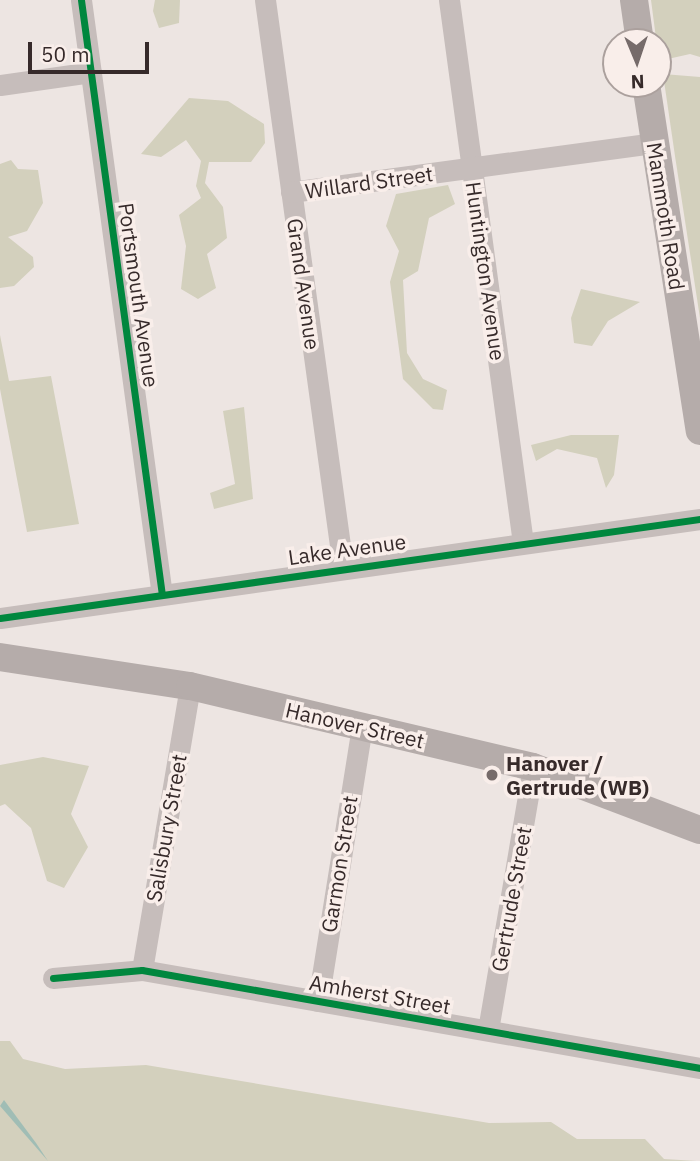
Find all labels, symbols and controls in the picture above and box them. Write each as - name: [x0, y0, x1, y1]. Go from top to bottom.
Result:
- scale bar: [32, 28, 152, 72]
- north arrow: [602, 28, 672, 98]
- text: 50 m: [41, 40, 90, 68]
- text: N: [630, 70, 645, 94]
- street label: Mammoth Road: [642, 140, 690, 292]
- street label: Willard Street: [303, 161, 435, 203]
- street label: Huntington Avenue: [461, 180, 511, 362]
- street label: Portsmouth Avenue: [114, 201, 164, 389]
- street label: Grand Avenue: [282, 217, 326, 351]
- street label: Lake Avenue: [286, 528, 408, 570]
- street label: Hanover Street: [283, 697, 427, 753]
- place label: Hanover / Gertrude (WB): [506, 750, 649, 800]
- street label: Salisbury Street: [141, 752, 191, 904]
- marker: Hanover / Gertrude (WB): [484, 767, 500, 783]
- street label: Garmon Street: [316, 794, 362, 934]
- street label: Gertrude Street: [486, 824, 536, 974]
- street label: Amherst Street: [307, 969, 453, 1019]

